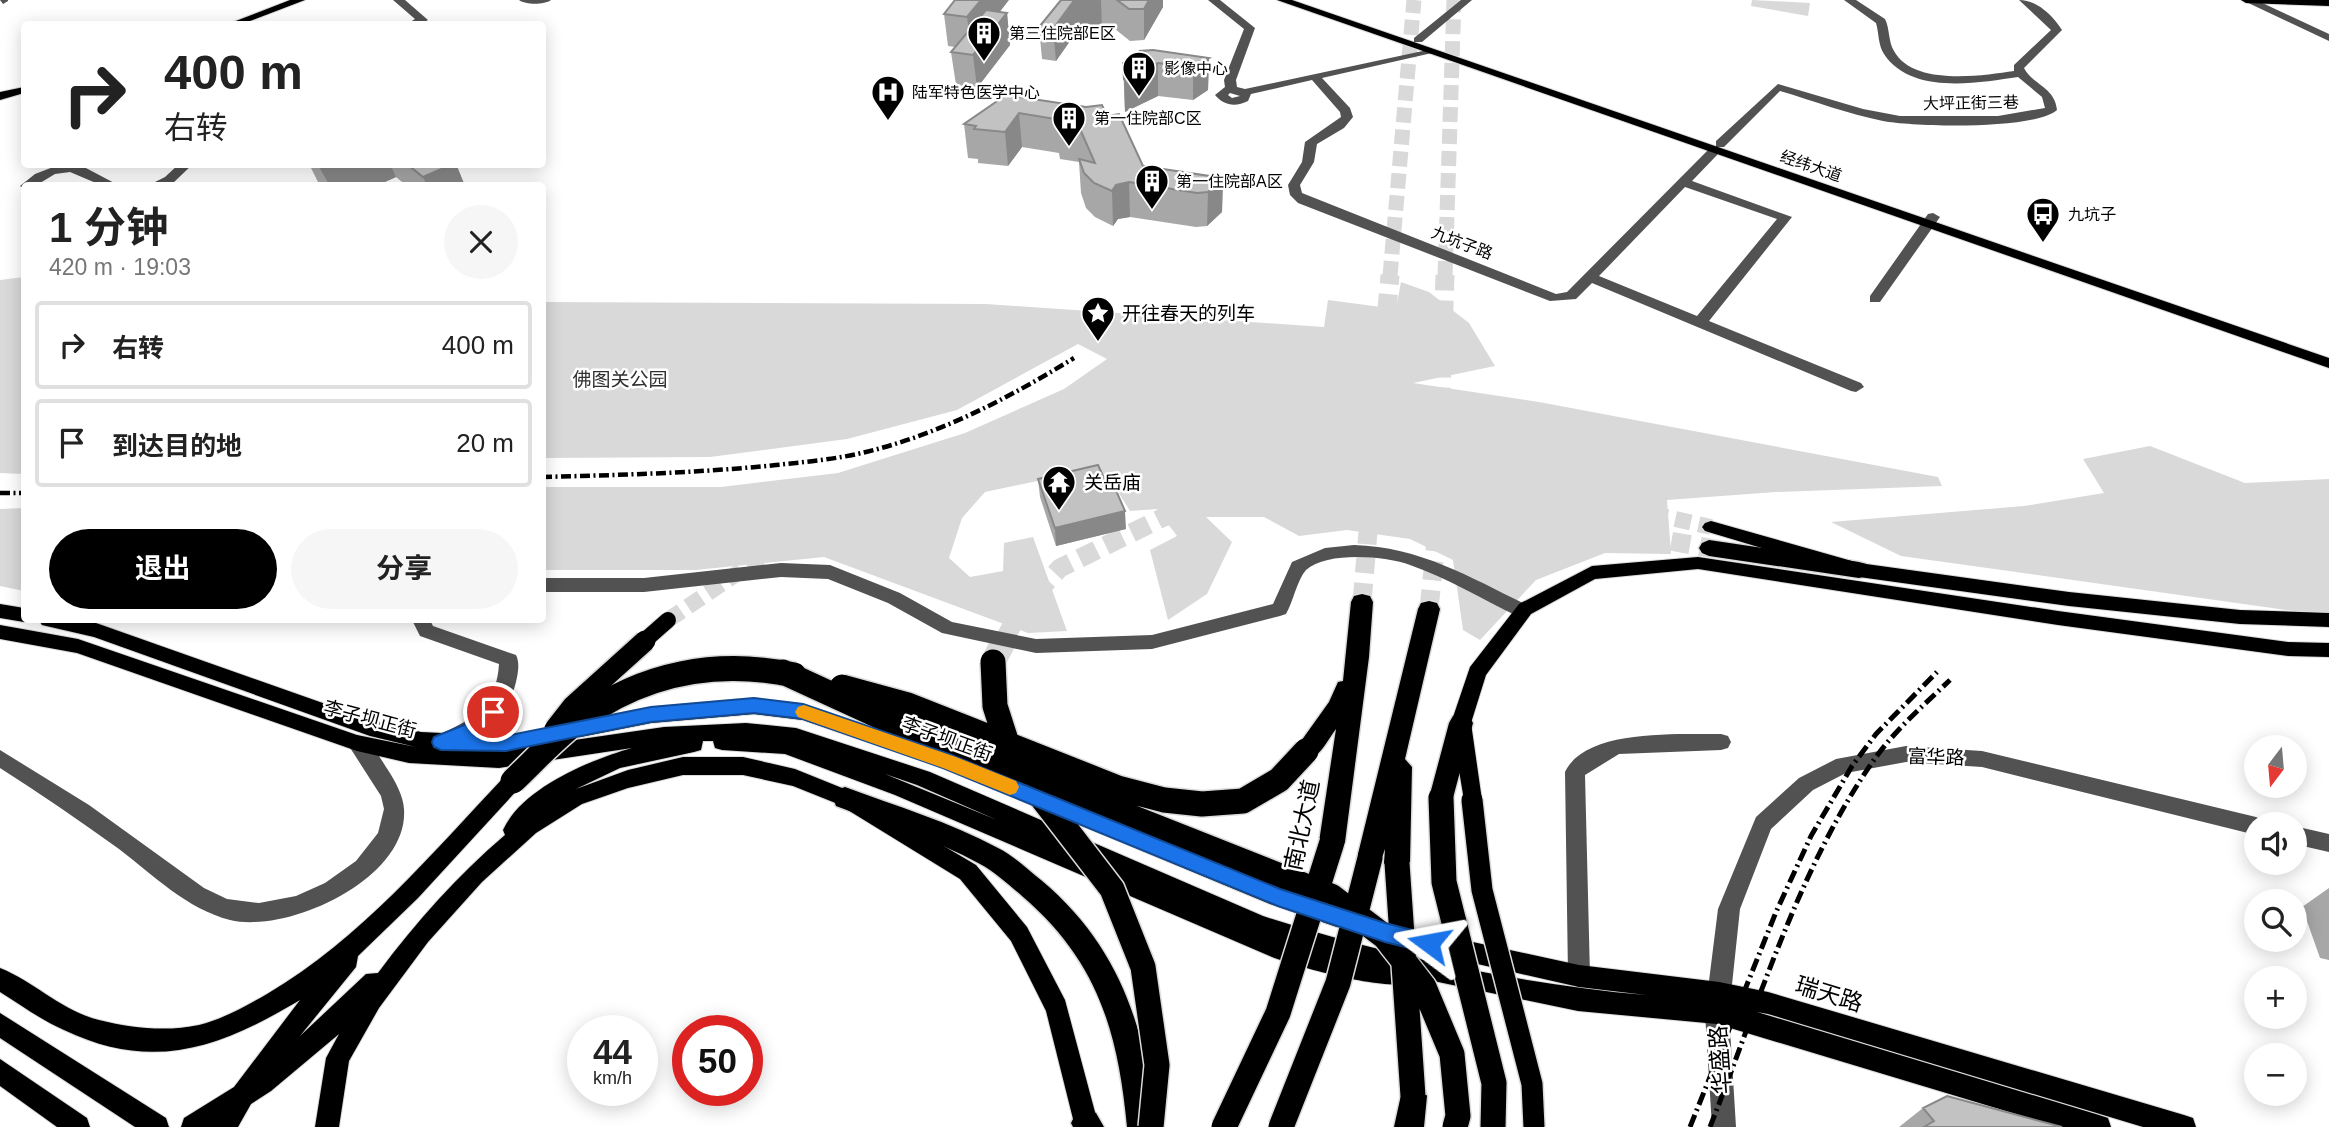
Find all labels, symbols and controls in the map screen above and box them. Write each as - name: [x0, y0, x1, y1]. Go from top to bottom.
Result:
- building icon: 第三住院部E区: [965, 14, 1003, 63]
- place label: 第三住院部E区: [1009, 25, 1116, 42]
- text: 400 m: [164, 45, 303, 99]
- icon: right: [49, 49, 140, 140]
- building icon: 影像中心: [1120, 49, 1158, 98]
- place label: 影像中心: [1164, 60, 1228, 77]
- hospital icon: 陆军特色医学中心: [869, 73, 907, 122]
- place label: 陆军特色医学中心: [912, 84, 1040, 101]
- street label: 大坪正街三巷: [1923, 94, 2019, 112]
- building icon: 第一住院部C区: [1050, 99, 1088, 148]
- text: 右转: [164, 110, 228, 146]
- place label: 第一住院部C区: [1094, 110, 1202, 127]
- street label: 经纬大道: [1778, 148, 1844, 184]
- building icon: 第一住院部A区: [1133, 162, 1171, 211]
- place label: 第一住院部A区: [1176, 173, 1283, 190]
- bus stop icon: 九坑子: [2024, 195, 2062, 244]
- text: 1 分钟: [49, 204, 168, 251]
- button: close: [444, 205, 518, 279]
- place label: 九坑子: [2068, 206, 2116, 223]
- street label: 九坑子路: [1429, 224, 1495, 262]
- text: 420 m · 19:03: [49, 254, 191, 280]
- place icon: 开往春天的列车: [1079, 294, 1117, 343]
- place label: 开往春天的列车: [1122, 303, 1255, 324]
- icon: right: [53, 326, 91, 364]
- text: 400 m: [442, 330, 514, 360]
- text: 右转: [112, 333, 164, 363]
- park label: 佛图关公园: [572, 369, 668, 390]
- icon: arrive: [53, 424, 91, 462]
- text: 20 m: [456, 428, 514, 458]
- text: 到达目的地: [112, 431, 242, 461]
- temple icon: 关岳庙: [1040, 463, 1078, 512]
- place label: 关岳庙: [1084, 472, 1141, 493]
- button: 退出: [49, 529, 277, 609]
- button: 分享: [291, 529, 518, 609]
- pin: [463, 682, 523, 742]
- icon: arrive: [474, 693, 512, 731]
- street label: 李子坝正街: [321, 697, 419, 741]
- street label: 李子坝正街: [899, 713, 995, 765]
- north arrow: [2244, 735, 2306, 798]
- map controls: [2244, 735, 2307, 1106]
- street label: 富华路: [1907, 746, 1965, 768]
- street label: 南北大道: [1280, 777, 1324, 873]
- button: sound: [2244, 812, 2307, 875]
- button: search: [2244, 889, 2307, 952]
- position arrow: [1392, 906, 1466, 980]
- button: +: [2244, 966, 2307, 1029]
- street label: 瑞天路: [1792, 971, 1866, 1017]
- speed limit sign: 50: [672, 1015, 763, 1106]
- street label: 华盛路: [1705, 1025, 1735, 1095]
- text: 44: [593, 1032, 632, 1071]
- button: −: [2244, 1043, 2307, 1106]
- text: km/h: [593, 1068, 632, 1088]

